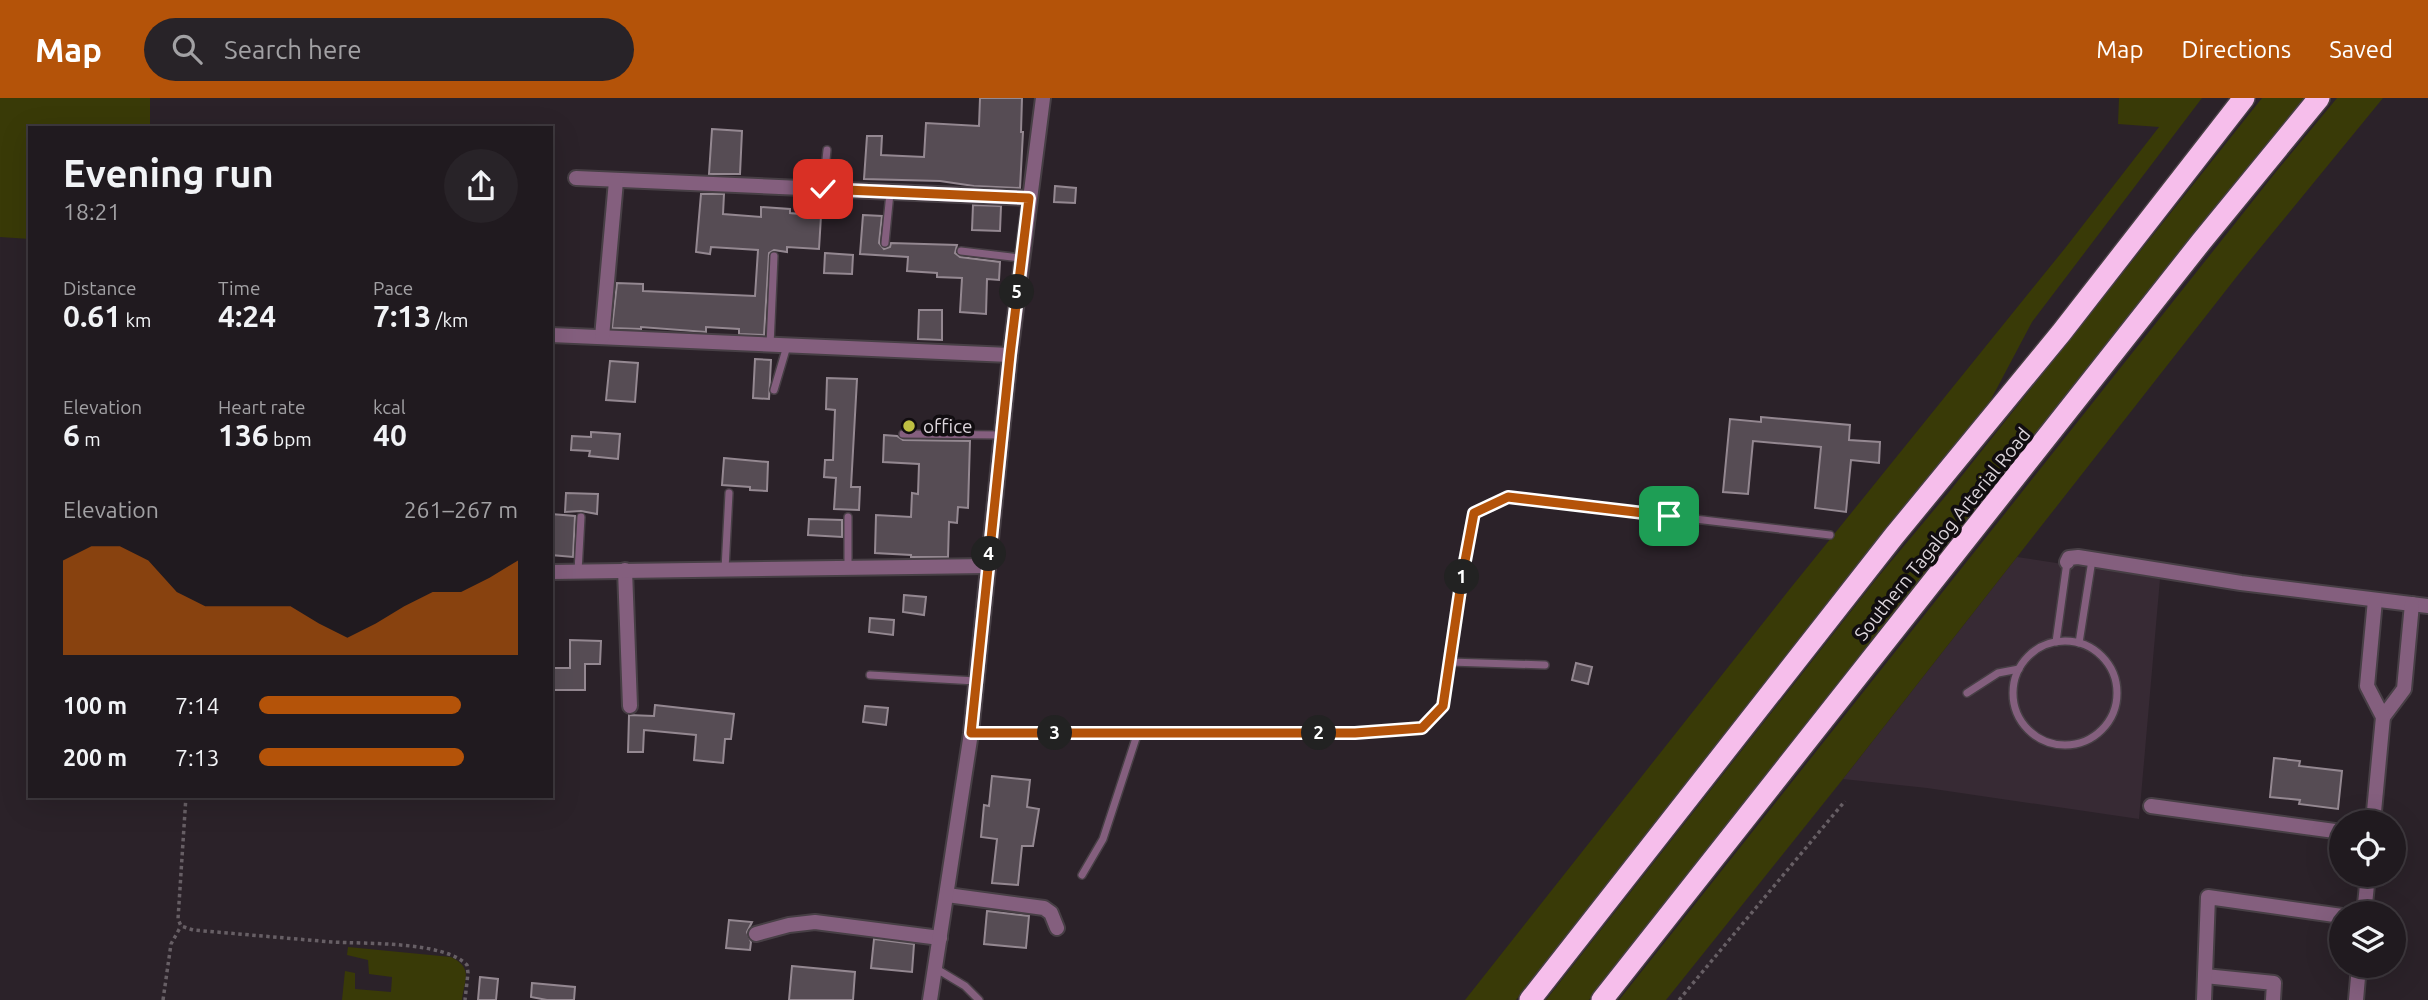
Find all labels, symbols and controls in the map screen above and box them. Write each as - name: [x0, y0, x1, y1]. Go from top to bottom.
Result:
- search box: [144, 18, 634, 81]
- icon: search: [168, 30, 206, 68]
- text: Map: [35, 31, 102, 68]
- text: Search here: [224, 35, 362, 64]
- text: Map: [2096, 36, 2143, 63]
- text: Directions: [2181, 36, 2291, 63]
- text: Saved: [2329, 36, 2393, 63]
- button: share: [444, 149, 518, 223]
- text: Evening run: [63, 152, 274, 194]
- pin: [793, 159, 853, 219]
- icon: check: [804, 170, 842, 208]
- text: 18:21: [63, 199, 121, 224]
- pin: 5: [1000, 274, 1034, 310]
- text: Distance: [63, 277, 137, 299]
- text: Time: [218, 277, 260, 299]
- text: Pace: [373, 277, 413, 299]
- text: 5: [1011, 280, 1022, 302]
- text: 0.61: [63, 299, 121, 333]
- text: 4:24: [218, 299, 276, 333]
- text: 7:13: [373, 299, 431, 333]
- text: km: [121, 309, 151, 331]
- text: /km: [431, 309, 469, 331]
- text: Elevation: [63, 396, 142, 418]
- text: Heart rate: [218, 396, 305, 418]
- text: kcal: [373, 396, 406, 418]
- place label: office: [923, 415, 972, 437]
- text: 6: [63, 418, 80, 452]
- text: 136: [218, 418, 269, 452]
- text: 40: [373, 418, 407, 452]
- marker: office: [901, 418, 917, 434]
- street label: Southern Tagalog Arterial Road: [1849, 423, 2035, 645]
- text: m: [80, 428, 101, 450]
- text: bpm: [269, 428, 312, 450]
- pin: [1639, 486, 1699, 546]
- text: Elevation: [63, 497, 159, 522]
- text: 261–267 m: [404, 497, 518, 522]
- icon: arrive: [1650, 497, 1688, 535]
- pin: 4: [972, 536, 1006, 572]
- text: 4: [983, 542, 994, 564]
- pin: 1: [1444, 560, 1480, 594]
- text: 1: [1456, 565, 1467, 587]
- text: 100 m: [63, 693, 127, 718]
- text: 7:14: [175, 693, 220, 718]
- pin: 3: [1038, 716, 1072, 750]
- pin: 2: [1302, 716, 1336, 750]
- text: 3: [1049, 721, 1060, 743]
- text: 2: [1313, 721, 1324, 743]
- text: 200 m: [63, 745, 127, 770]
- text: 7:13: [175, 745, 220, 770]
- map controls: [2329, 810, 2406, 978]
- button: locate: [2329, 810, 2406, 887]
- button: layers: [2329, 901, 2406, 978]

